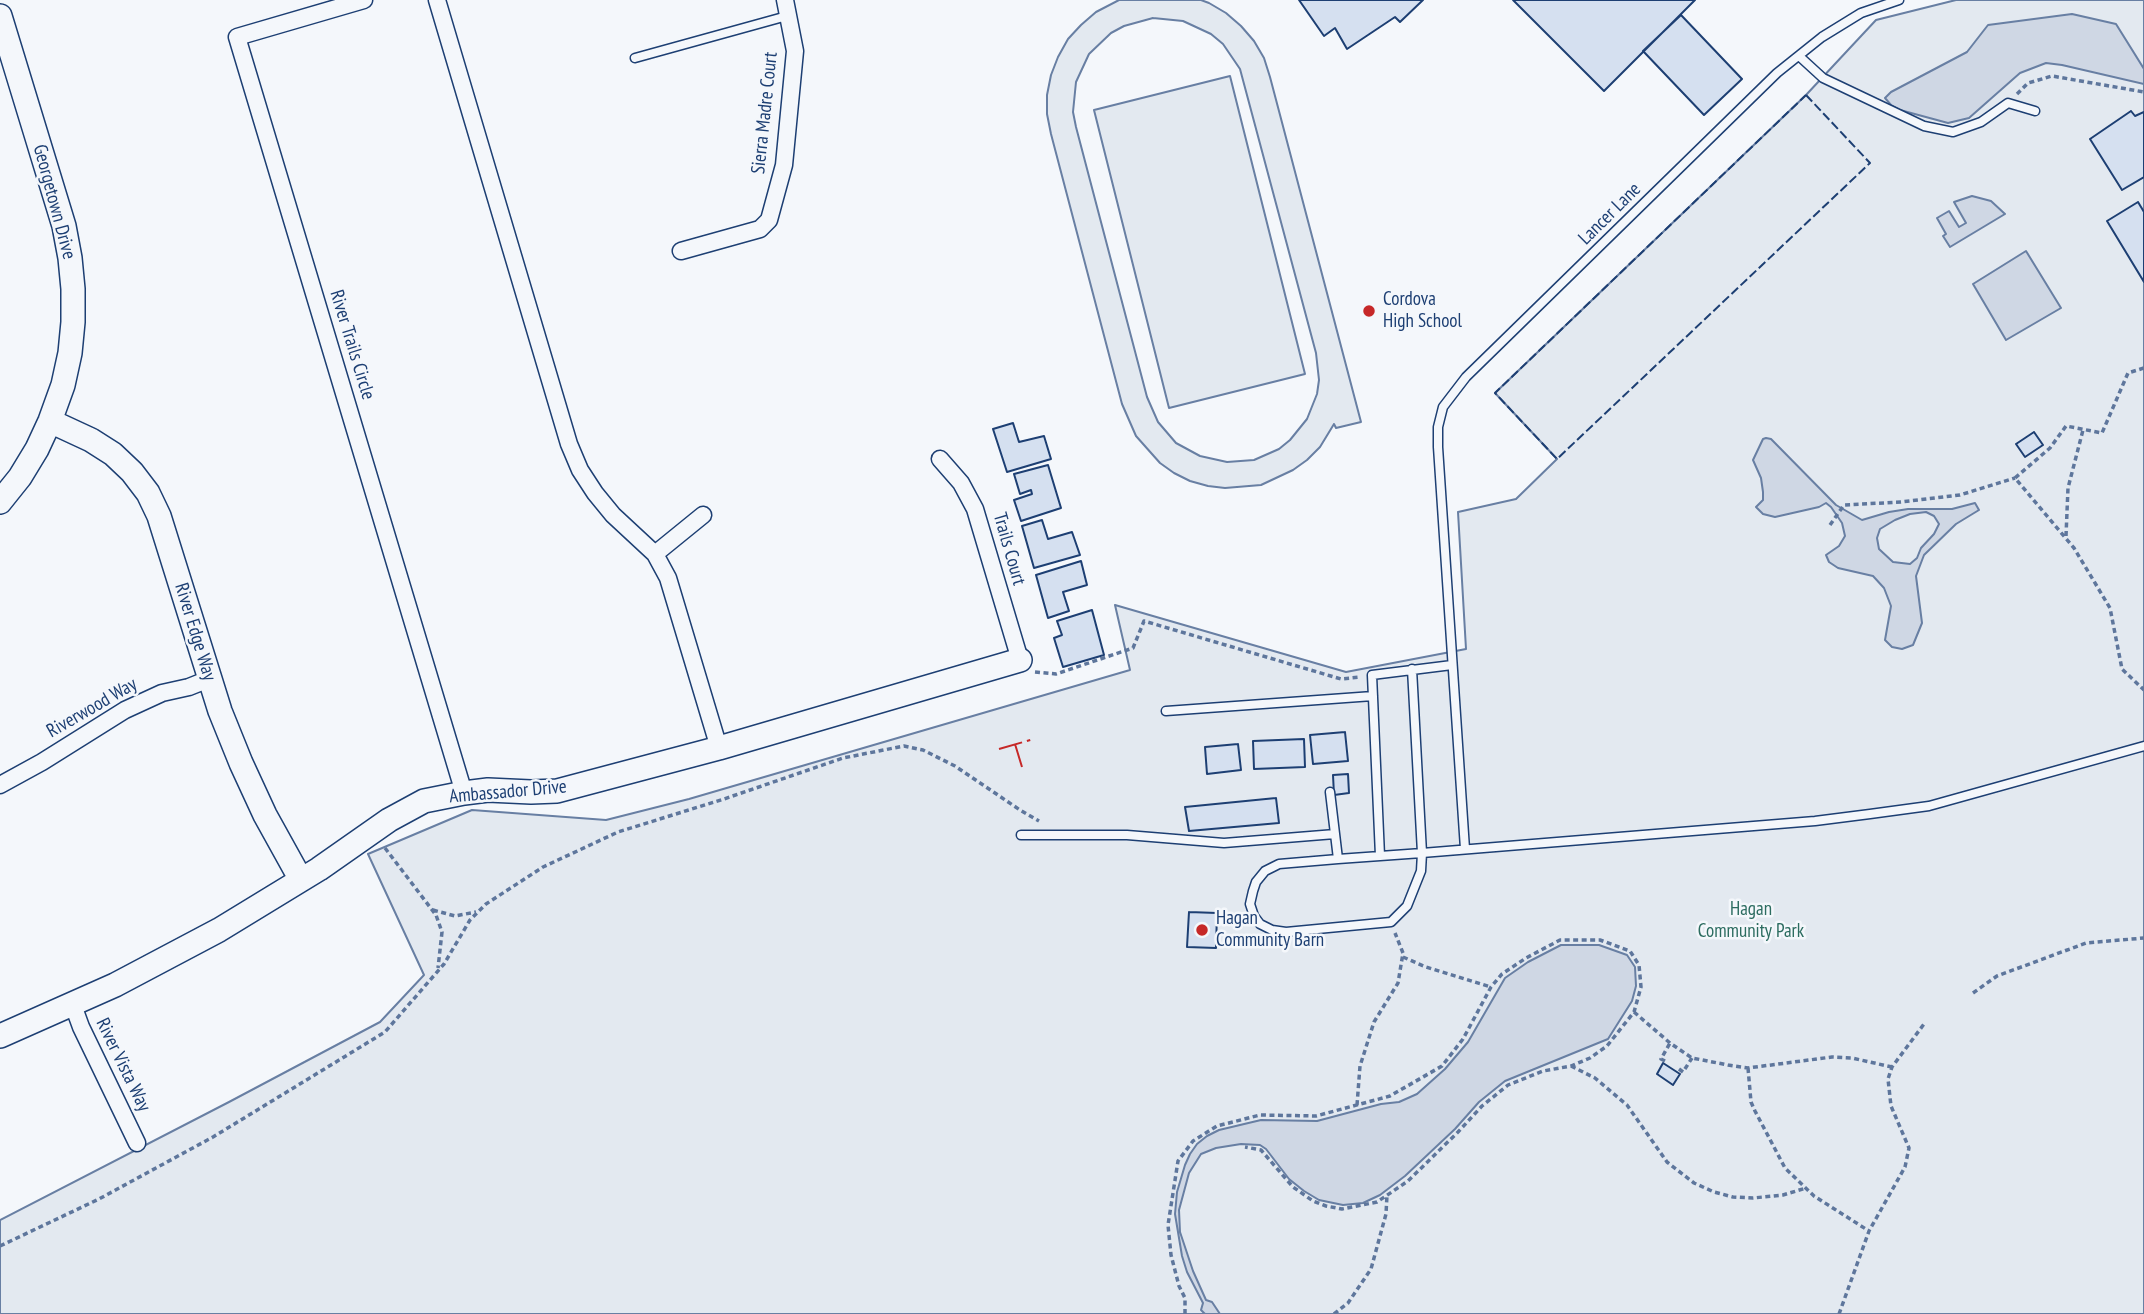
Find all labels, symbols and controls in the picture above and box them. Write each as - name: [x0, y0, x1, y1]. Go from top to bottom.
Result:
- street label: Sierra Madre Court: [747, 51, 783, 175]
- street label: Georgetown Drive: [28, 142, 80, 262]
- street label: Lancer Lane: [1574, 178, 1646, 250]
- street label: River Trails Circle: [325, 287, 379, 403]
- place label: Cordova High School: [1383, 289, 1462, 333]
- marker: Cordova High School: [1361, 303, 1377, 319]
- street label: Trails Court: [988, 510, 1030, 588]
- street label: River Edge Way: [169, 580, 221, 684]
- street label: Riverwood Way: [43, 673, 141, 743]
- street label: Ambassador Drive: [448, 776, 568, 808]
- park label: Hagan Community Park: [1698, 899, 1804, 943]
- place label: Hagan Community Barn: [1216, 908, 1324, 952]
- marker: Hagan Community Barn: [1194, 922, 1210, 938]
- street label: River Vista Way: [91, 1015, 155, 1115]

